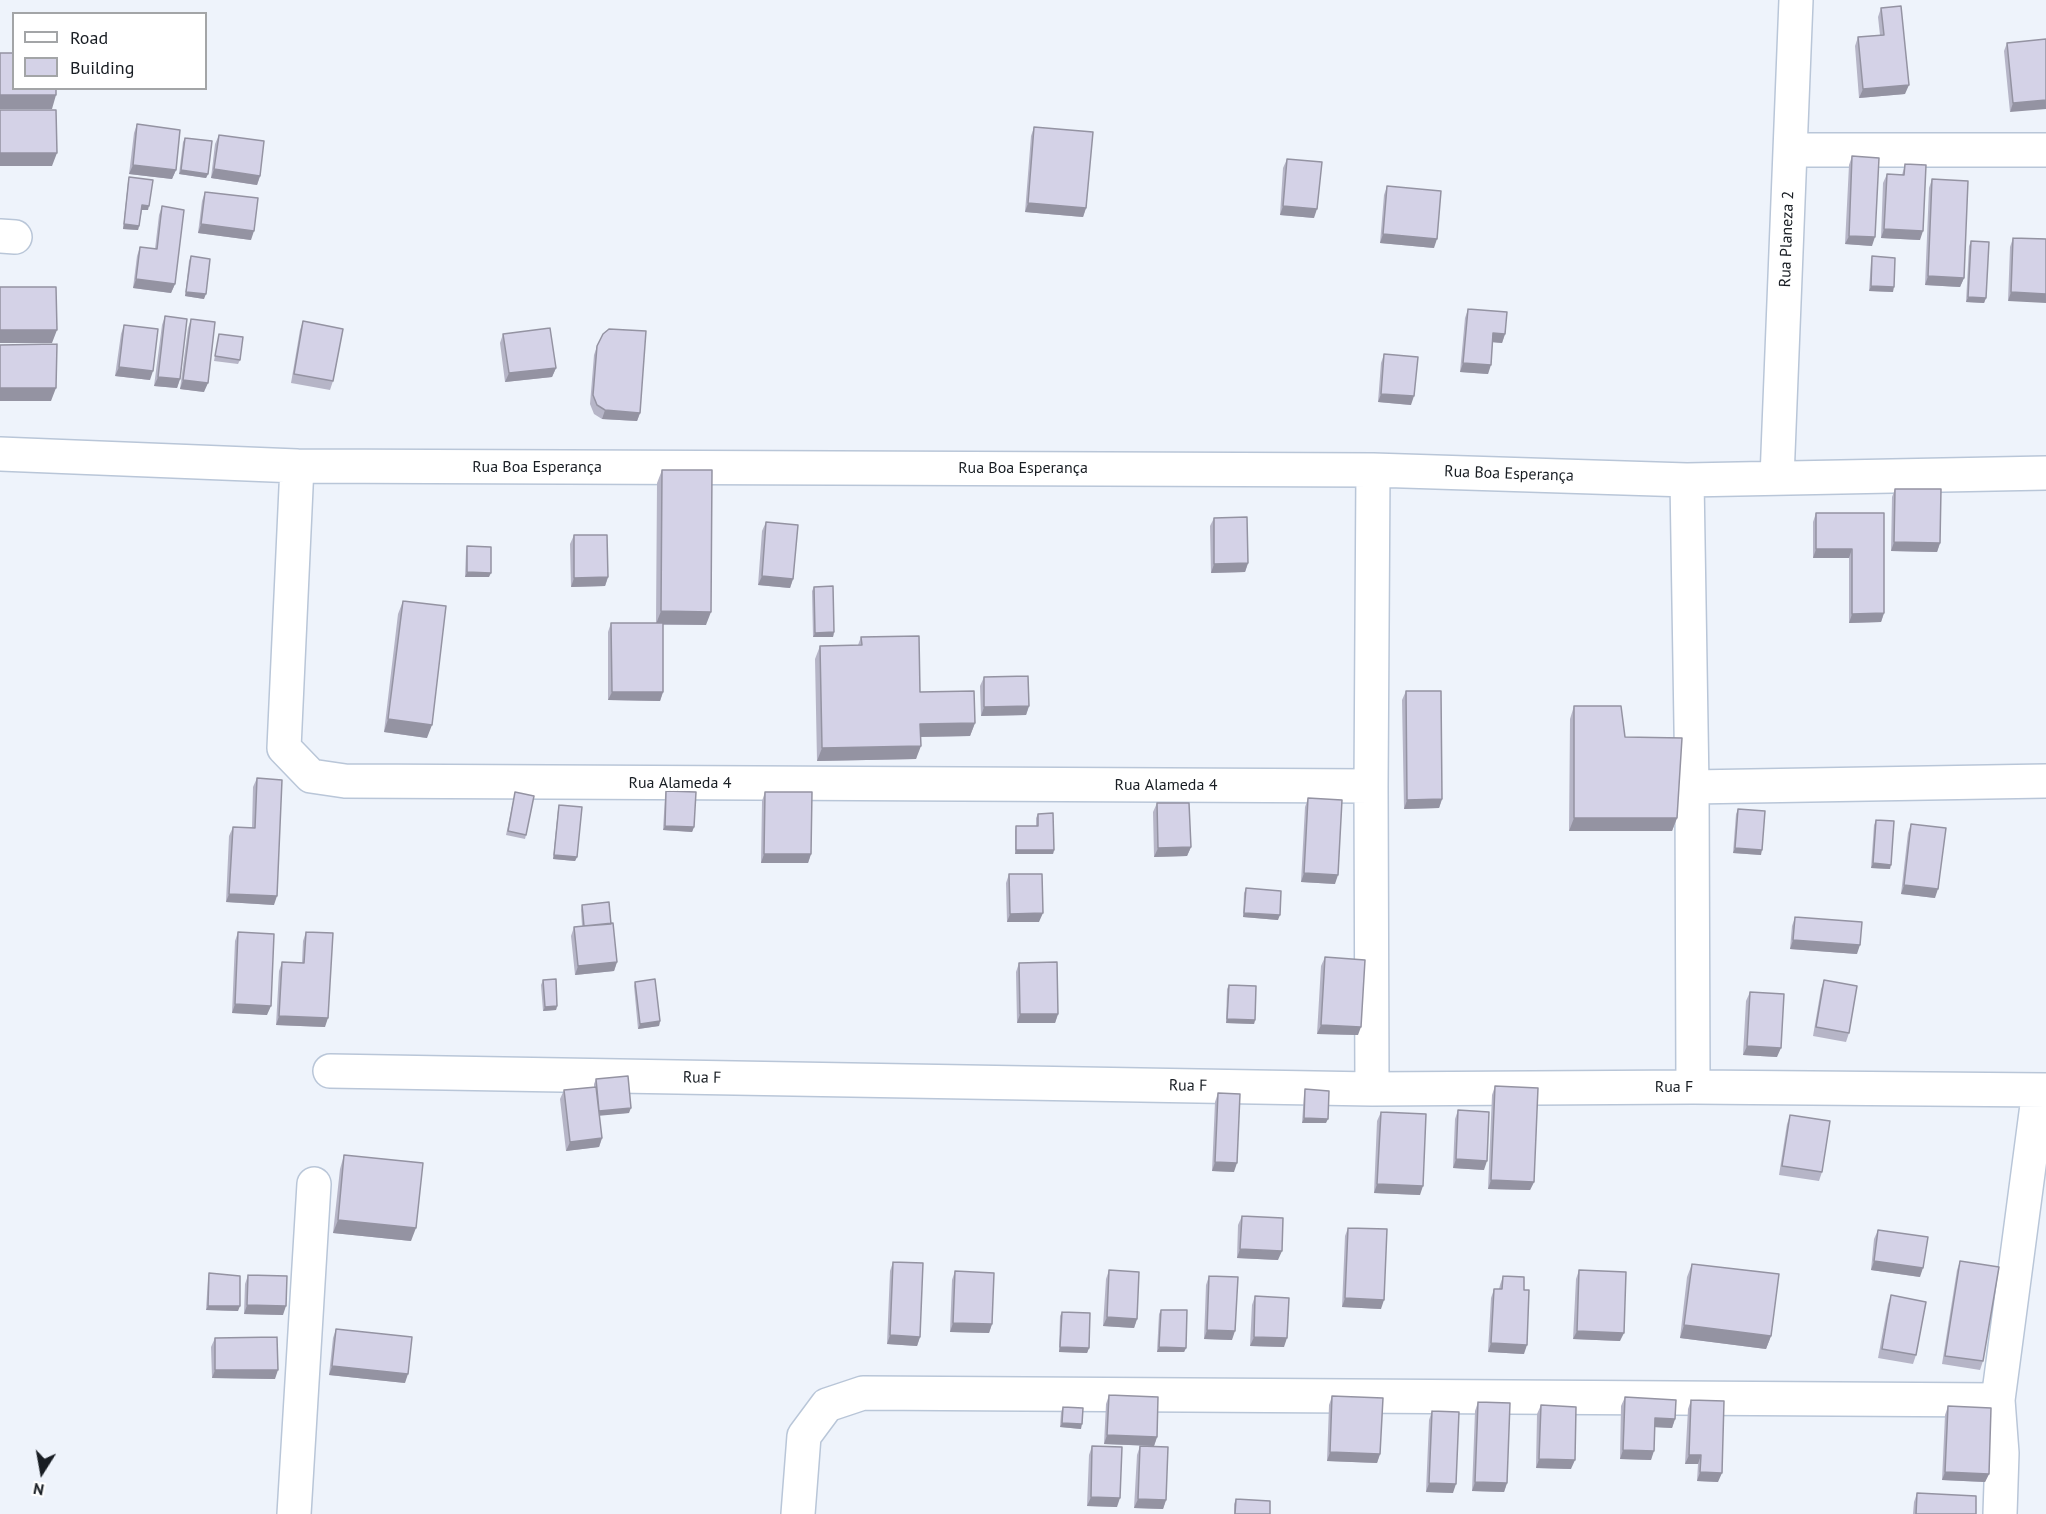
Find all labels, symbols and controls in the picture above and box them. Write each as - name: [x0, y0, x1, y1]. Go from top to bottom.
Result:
- legend: [12, 12, 207, 90]
- text: Road: [70, 26, 108, 49]
- text: Building: [70, 56, 134, 79]
- street label: Rua Planeza 2: [1776, 190, 1798, 288]
- street label: Rua Boa Esperança: [472, 457, 602, 477]
- street label: Rua Boa Esperança: [958, 458, 1088, 478]
- street label: Rua Boa Esperança: [1444, 462, 1574, 486]
- street label: Rua Alameda 4: [629, 773, 731, 793]
- street label: Rua Alameda 4: [1115, 775, 1217, 795]
- street label: Rua F: [683, 1068, 721, 1088]
- street label: Rua F: [1169, 1076, 1207, 1096]
- street label: Rua F: [1655, 1077, 1693, 1097]
- north arrow: [12, 1442, 72, 1502]
- text: N: [32, 1479, 46, 1500]

